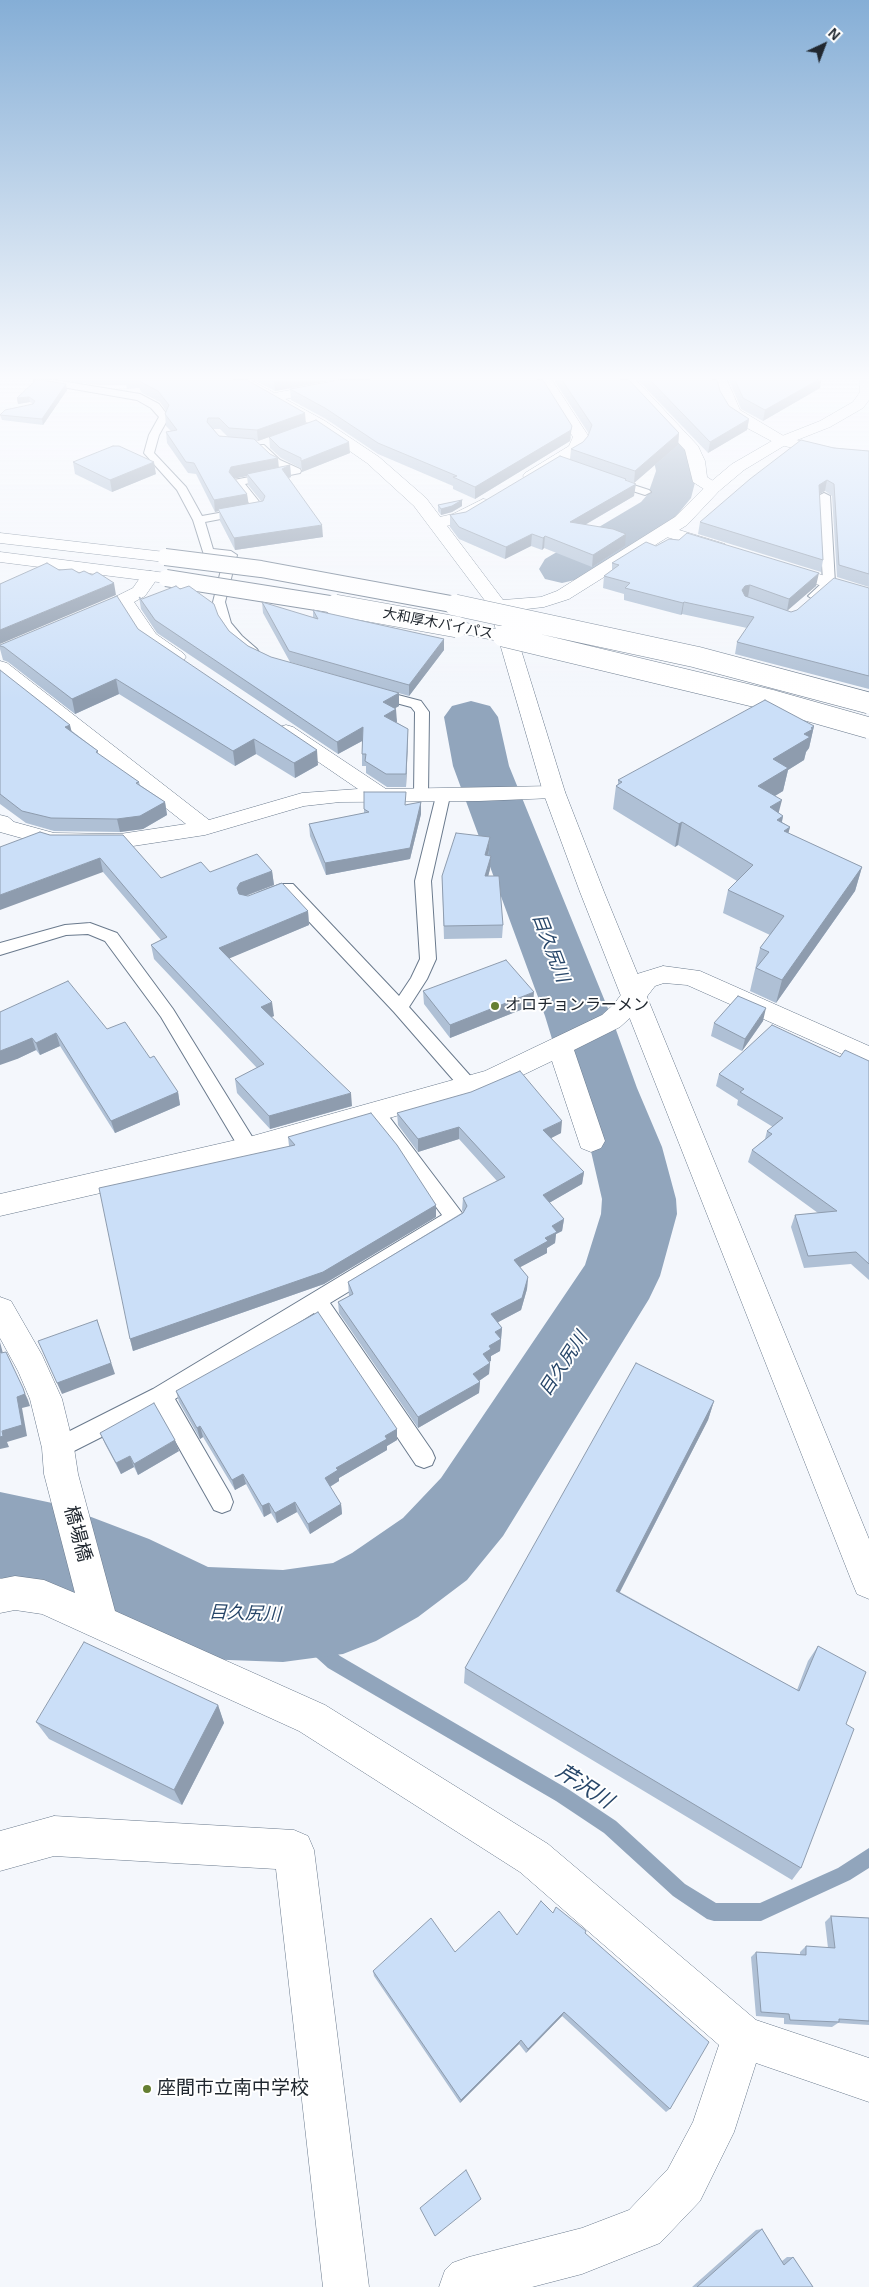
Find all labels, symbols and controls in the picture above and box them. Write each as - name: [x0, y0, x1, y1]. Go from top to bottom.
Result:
- north arrow: [799, 20, 849, 70]
- text: N: [825, 25, 843, 43]
- street label: 大和厚木バイパス: [381, 605, 495, 643]
- water label: 目久尻川: [527, 911, 573, 985]
- place label: オロチョンラーメン: [505, 996, 649, 1016]
- marker: オロチョンラーメン: [489, 1000, 501, 1012]
- water label: 目久尻川: [535, 1328, 593, 1400]
- street label: 橋場橋: [59, 1504, 95, 1564]
- water label: 目久尻川: [209, 1602, 281, 1626]
- water label: 芹沢川: [551, 1759, 617, 1815]
- place label: 座間市立南中学校: [157, 2078, 309, 2100]
- marker: 座間市立南中学校: [141, 2083, 153, 2095]

